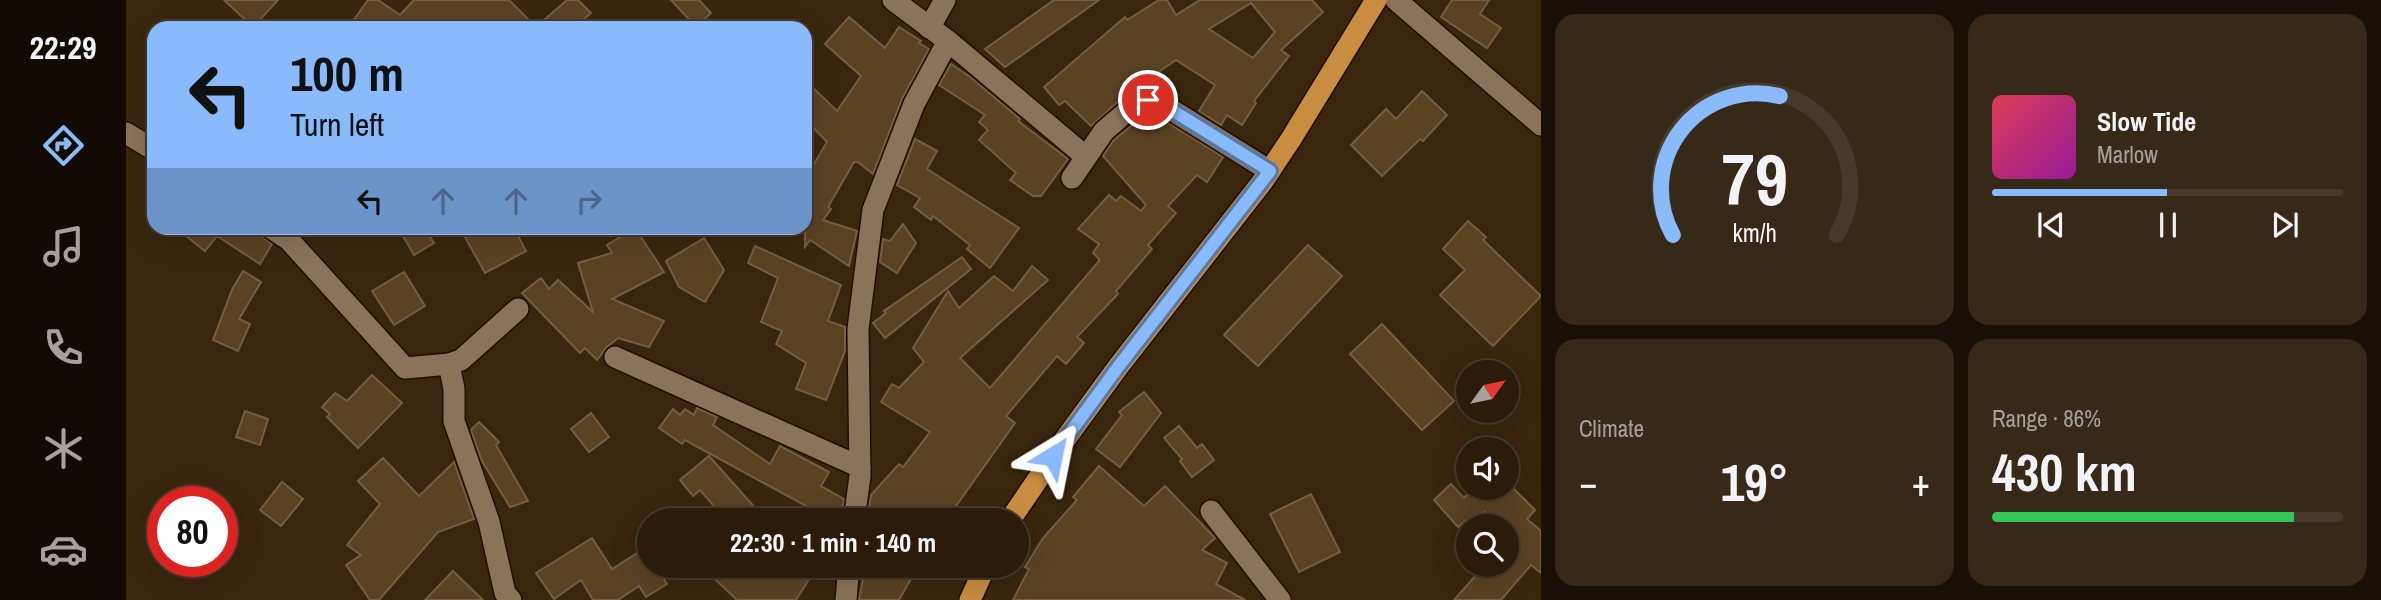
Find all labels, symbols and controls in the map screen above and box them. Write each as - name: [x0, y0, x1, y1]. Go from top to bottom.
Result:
- text: 22:29: [29, 26, 97, 69]
- text: 100 m: [290, 40, 404, 106]
- icon: left: [175, 49, 266, 140]
- pin: [1118, 70, 1178, 130]
- icon: arrive: [1129, 81, 1167, 119]
- text: Turn left: [290, 103, 384, 146]
- text: Slow Tide: [2097, 104, 2196, 139]
- icon: directions: [39, 121, 88, 170]
- text: 79: [1721, 131, 1788, 229]
- text: Marlow: [2097, 139, 2158, 170]
- icon: left: [351, 182, 389, 220]
- icon: ahead: [424, 182, 462, 220]
- icon: ahead: [497, 182, 535, 220]
- icon: right: [570, 182, 608, 220]
- icon: previous: [2032, 206, 2070, 244]
- icon: pause: [2149, 206, 2187, 244]
- icon: next: [2266, 206, 2304, 244]
- text: km/h: [1732, 216, 1777, 250]
- icon: music: [39, 222, 88, 271]
- icon: phone: [39, 323, 88, 372]
- north arrow: [1456, 360, 1519, 424]
- map controls: [1456, 360, 1519, 577]
- text: Range · 86%: [1992, 403, 2101, 434]
- text: Climate: [1579, 413, 1644, 444]
- position arrow: [1016, 419, 1090, 493]
- icon: climate: [39, 424, 88, 473]
- button: sound: [1456, 437, 1519, 500]
- text: 430 km: [1992, 437, 2137, 507]
- text: 19°: [1720, 447, 1789, 517]
- text: −: [1579, 457, 1597, 508]
- text: +: [1912, 457, 1930, 508]
- speed limit sign: 80: [147, 486, 238, 577]
- button: search: [1456, 514, 1519, 577]
- icon: car: [39, 525, 88, 574]
- text: 22:30 · 1 min · 140 m: [730, 525, 936, 560]

